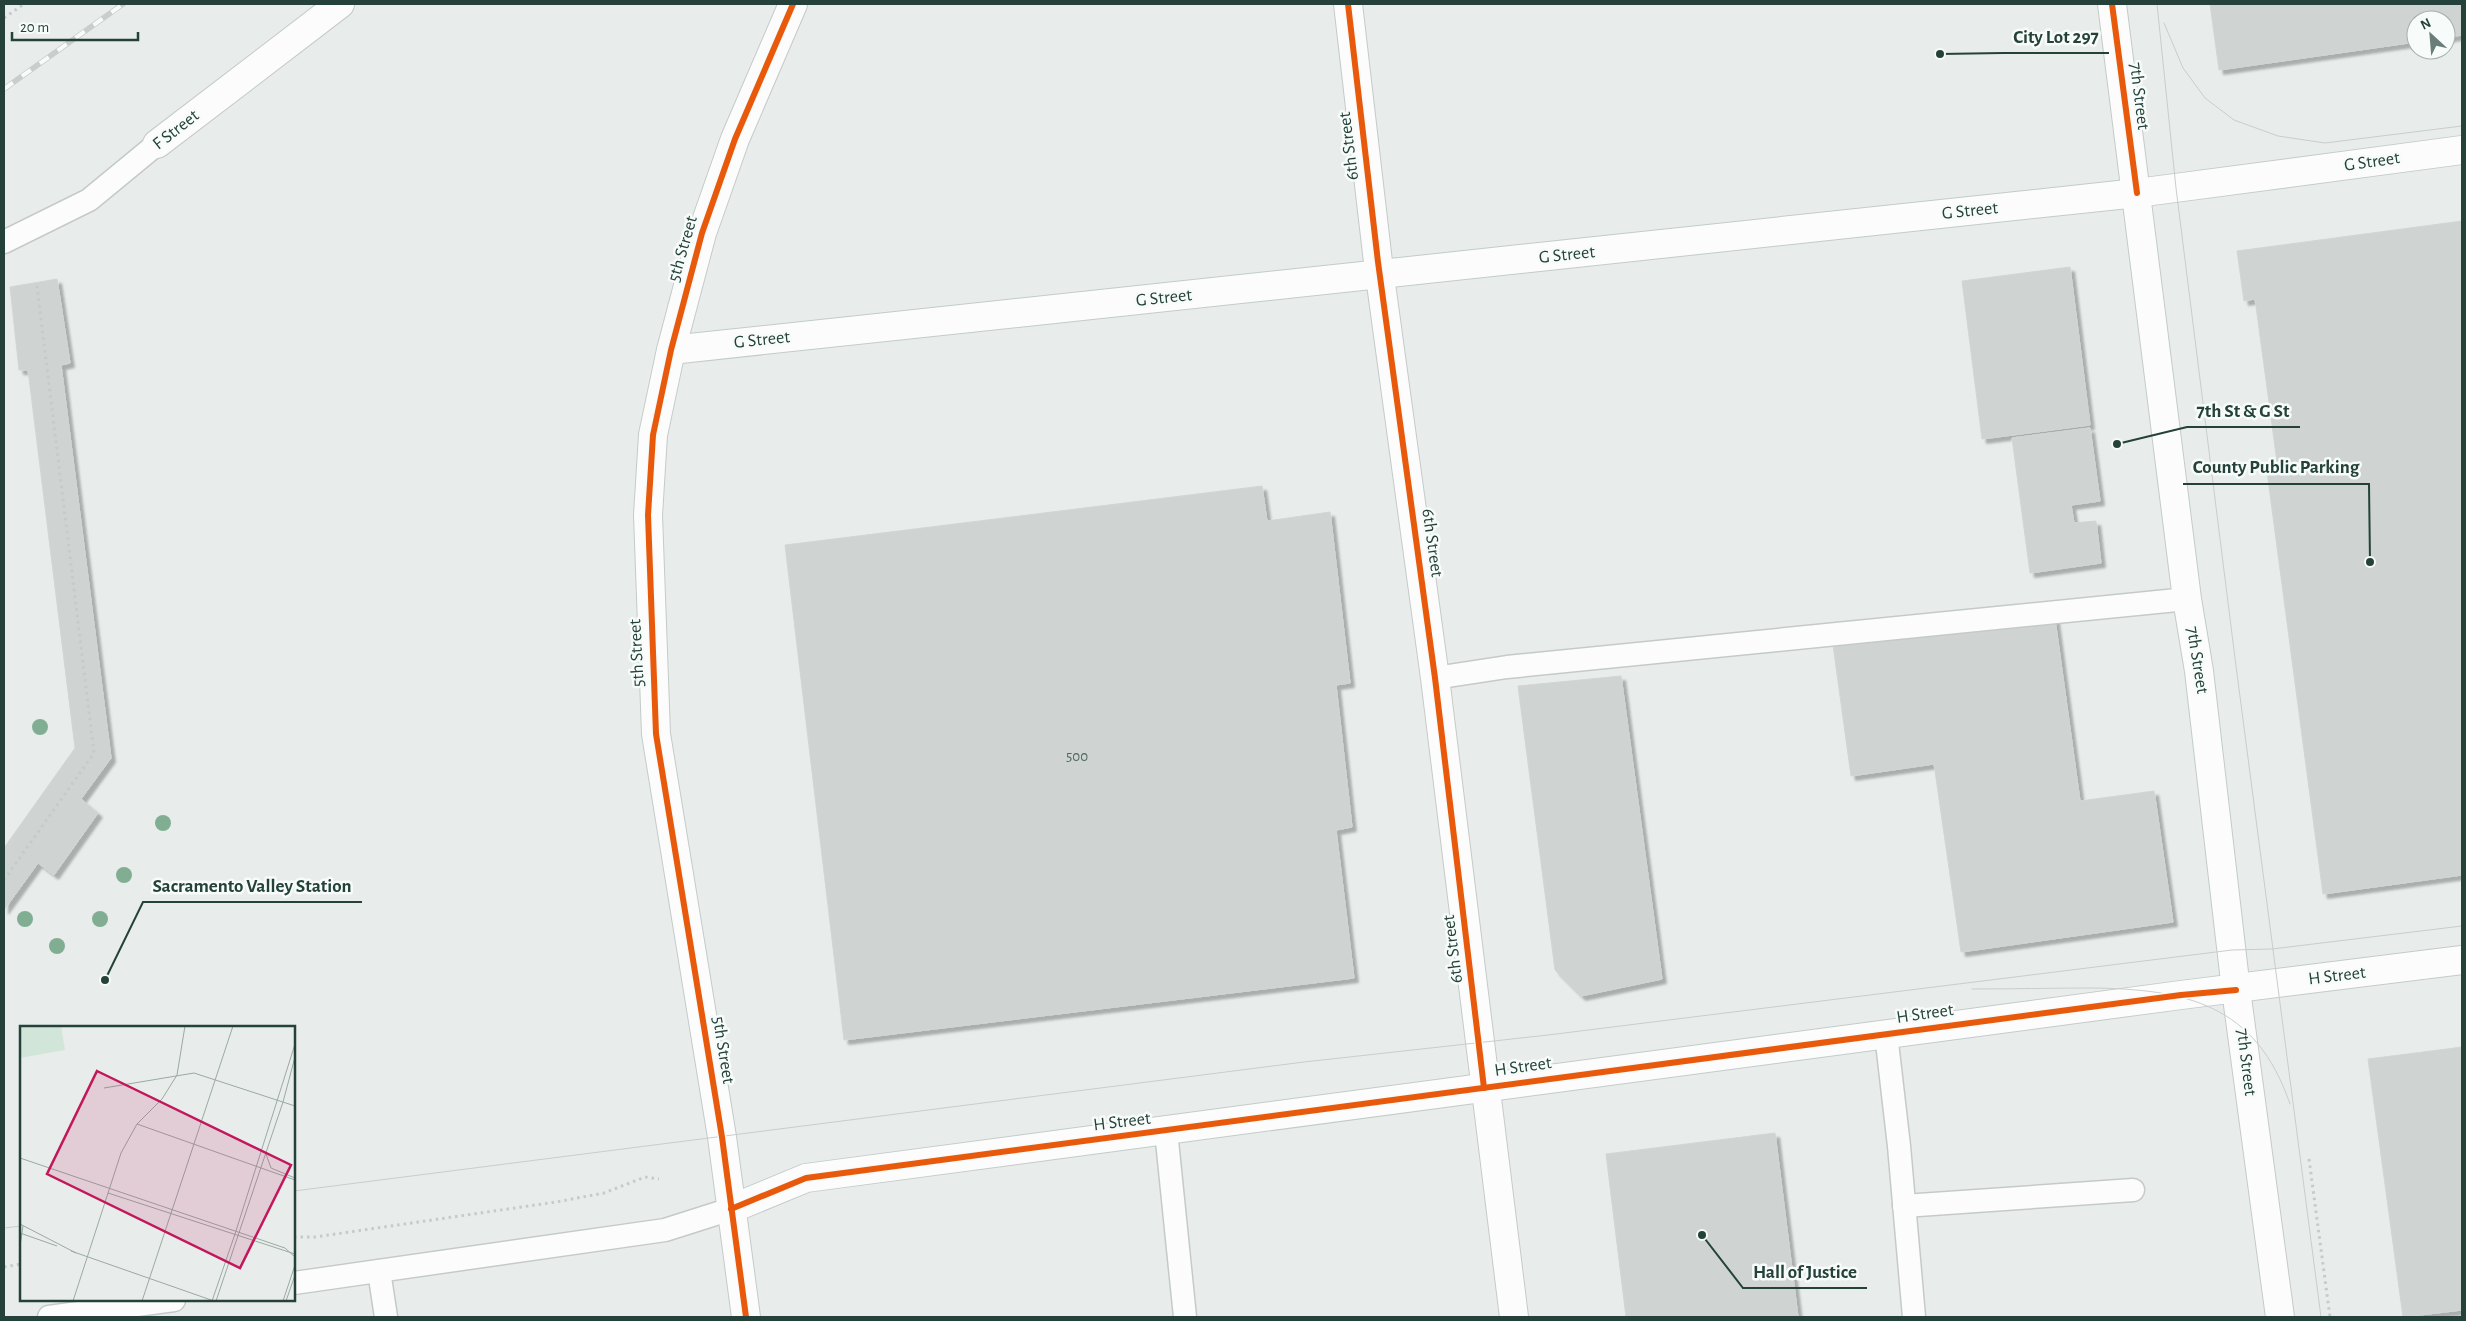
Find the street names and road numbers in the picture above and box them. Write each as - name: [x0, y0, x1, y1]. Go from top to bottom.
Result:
- street label: 7th Street: [2126, 61, 2152, 131]
- street label: F Street: [150, 106, 203, 153]
- street label: 6th Street: [1336, 110, 1362, 181]
- street label: G Street: [2343, 149, 2401, 175]
- street label: G Street: [1941, 199, 1999, 223]
- street label: 5th Street: [665, 214, 701, 284]
- street label: G Street: [1538, 243, 1596, 267]
- street label: G Street: [1135, 286, 1193, 310]
- street label: G Street: [733, 328, 791, 352]
- street label: 6th Street: [1418, 508, 1446, 579]
- street label: 5th Street: [626, 618, 648, 687]
- street label: 7th Street: [2183, 625, 2211, 695]
- street label: 6th Street: [1440, 913, 1466, 984]
- street label: H Street: [2307, 964, 2367, 988]
- street label: H Street: [1895, 1001, 1955, 1027]
- street label: 5th Street: [709, 1015, 737, 1085]
- street label: 7th Street: [2233, 1027, 2259, 1097]
- street label: H Street: [1493, 1054, 1553, 1080]
- street label: H Street: [1092, 1110, 1152, 1134]

